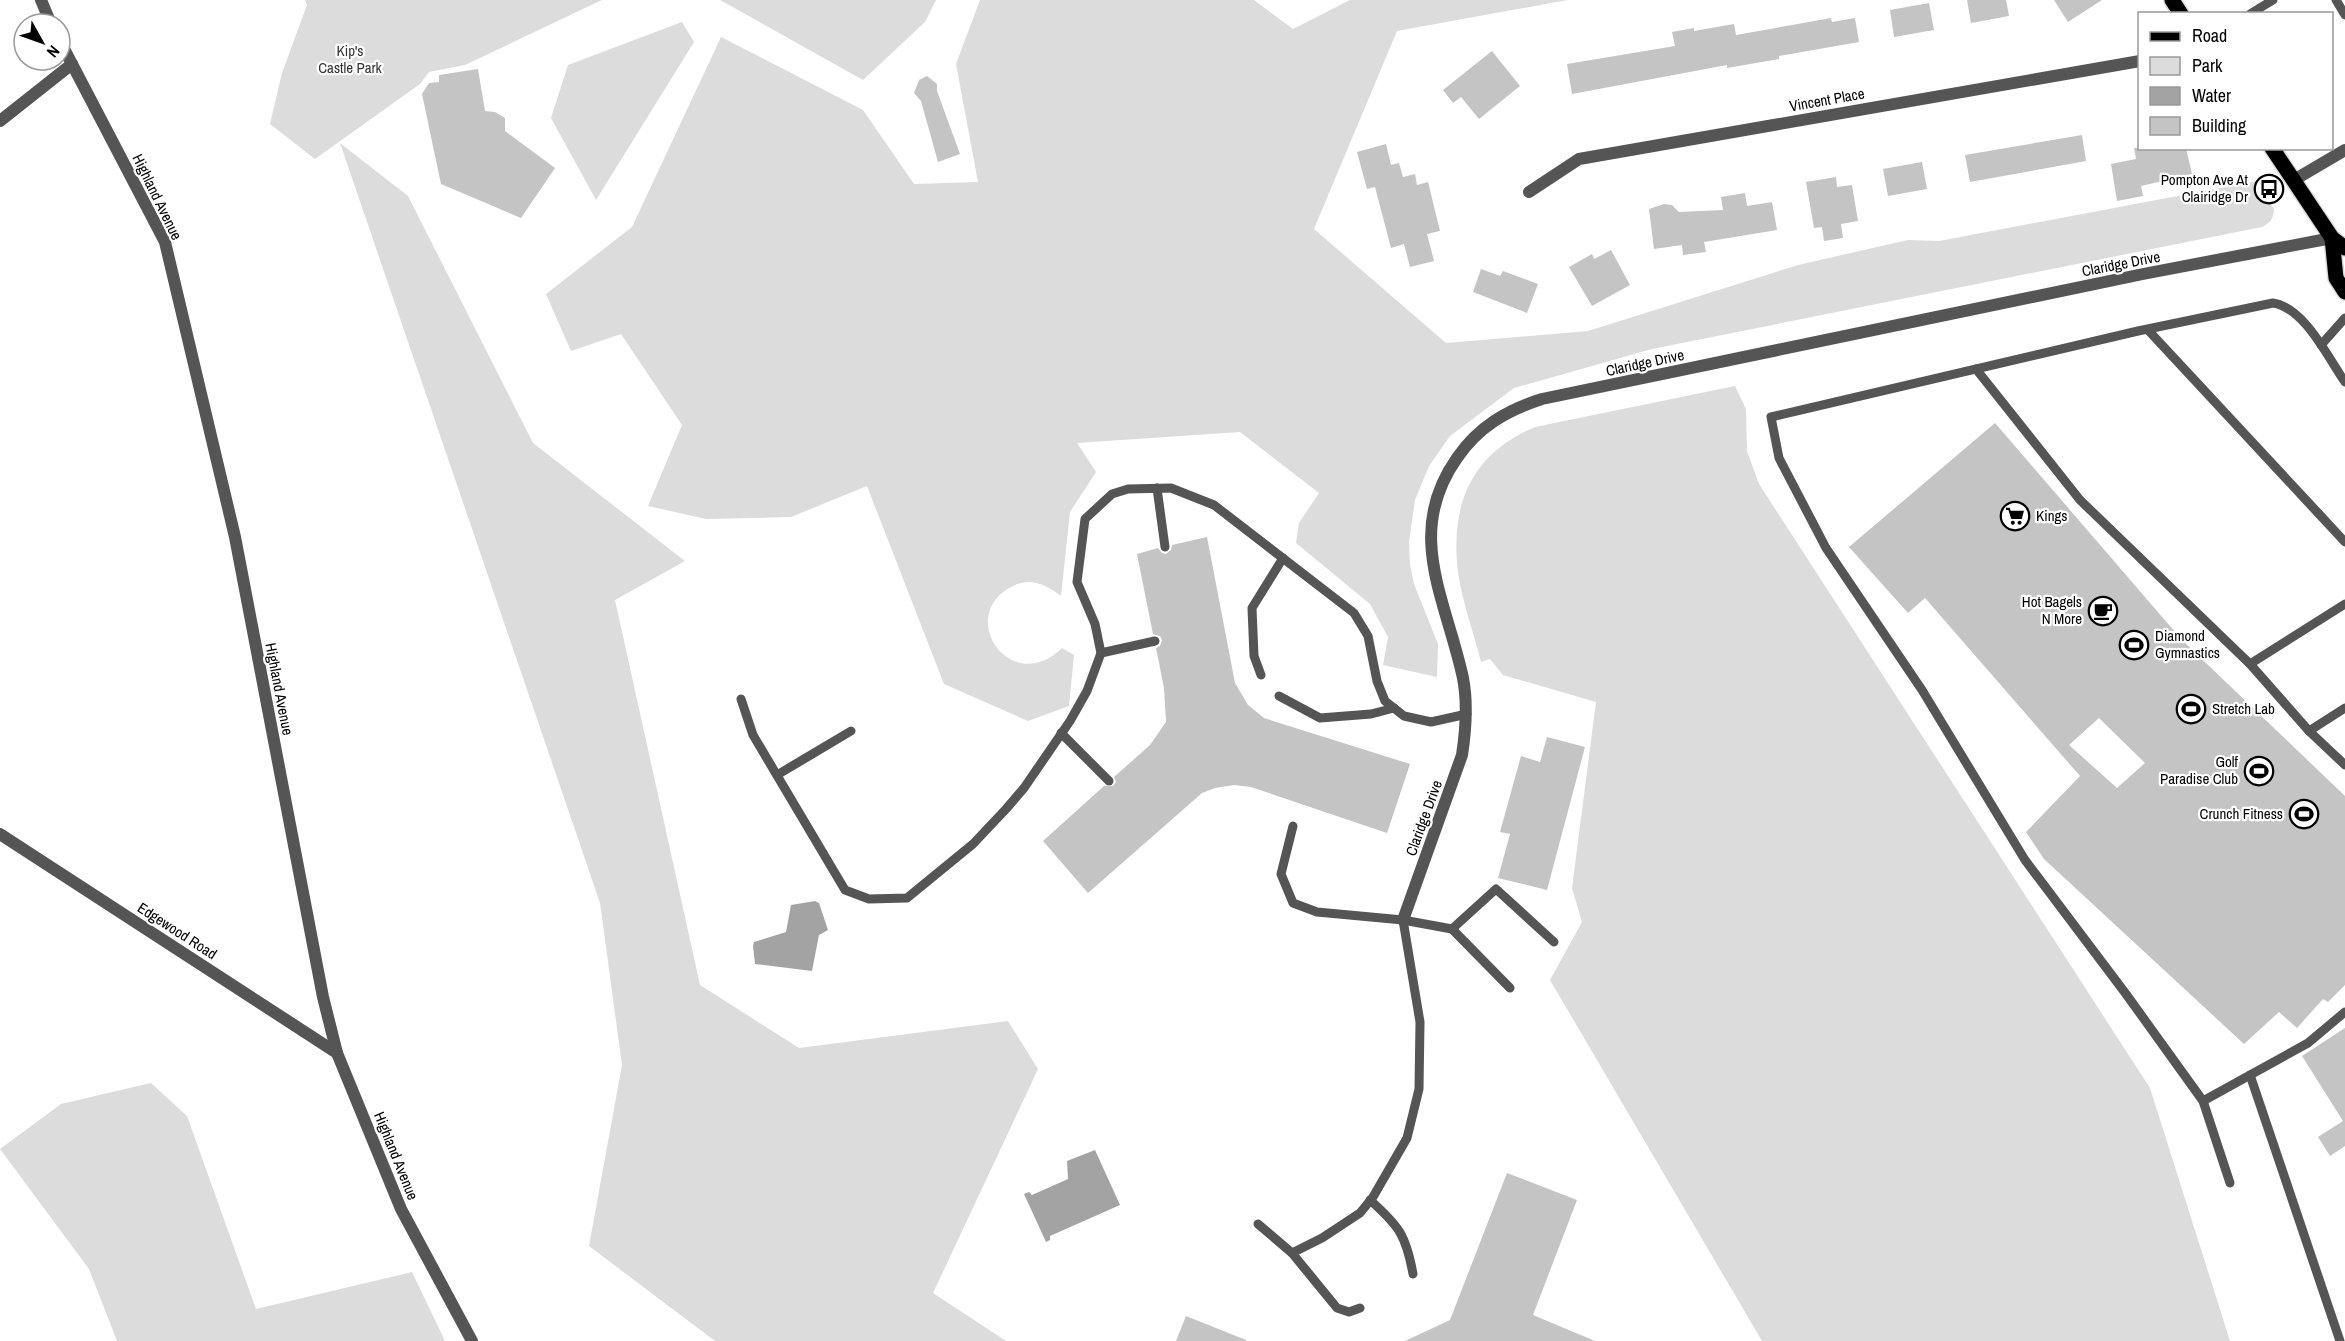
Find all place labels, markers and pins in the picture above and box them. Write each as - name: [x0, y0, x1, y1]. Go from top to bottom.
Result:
- place label: Pompton Ave At Clairidge Dr: [2161, 169, 2249, 207]
- bus stop icon: Pompton Ave At Clairidge Dr: [2253, 173, 2285, 205]
- supermarket icon: Kings: [1999, 500, 2031, 532]
- place label: Kings: [2036, 505, 2067, 526]
- place label: Hot Bagels N More: [2022, 591, 2082, 629]
- cafe icon: Hot Bagels N More: [2087, 595, 2119, 627]
- place label: Diamond Gymnastics: [2155, 625, 2220, 663]
- sports icon: Diamond Gymnastics: [2118, 629, 2150, 661]
- sports icon: Stretch Lab: [2175, 693, 2207, 725]
- place label: Stretch Lab: [2212, 698, 2275, 719]
- place label: Golf Paradise Club: [2160, 751, 2239, 789]
- sports icon: Golf Paradise Club: [2243, 755, 2275, 787]
- sports icon: Crunch Fitness: [2288, 798, 2320, 830]
- place label: Crunch Fitness: [2200, 803, 2283, 824]

